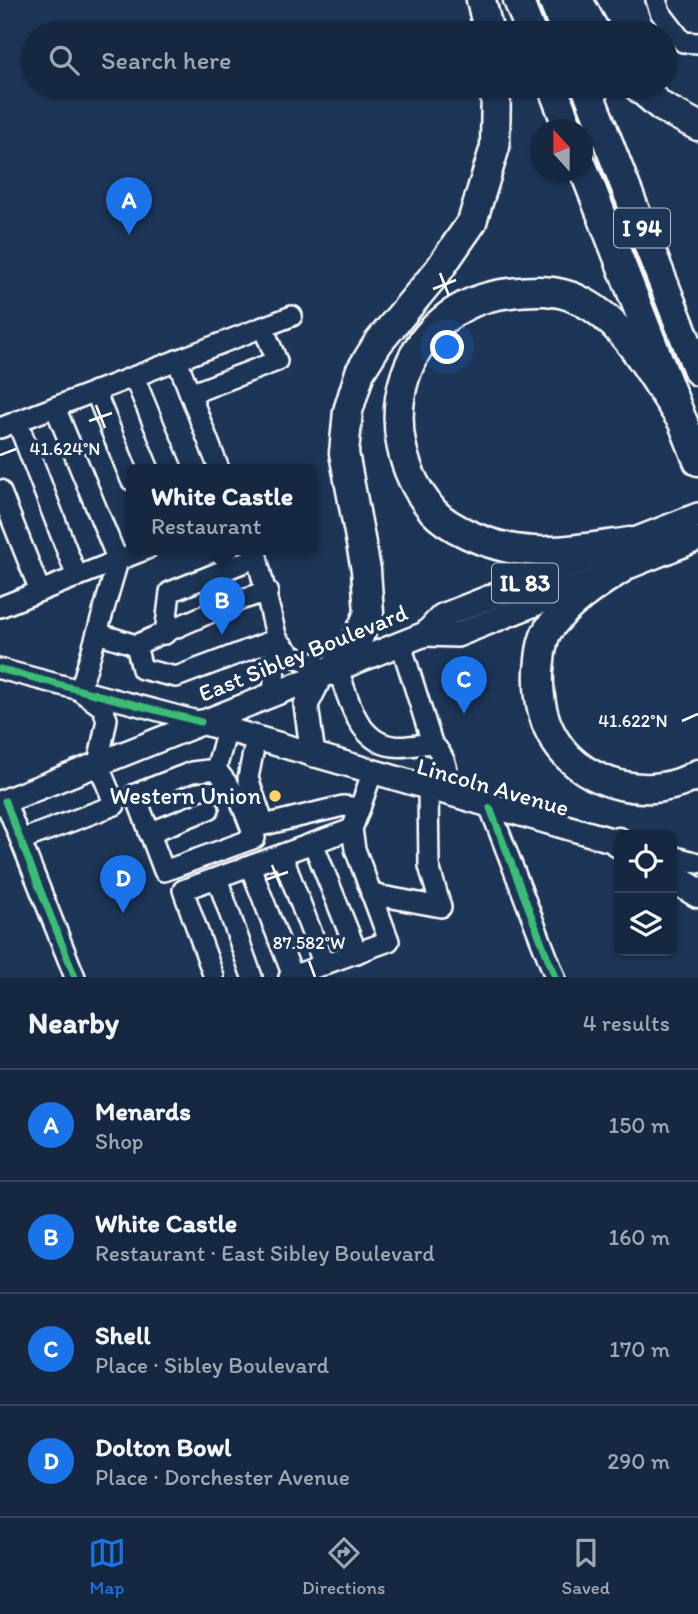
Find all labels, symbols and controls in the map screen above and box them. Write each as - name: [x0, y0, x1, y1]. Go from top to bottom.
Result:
- search box: [21, 21, 677, 98]
- icon: search: [45, 41, 83, 79]
- text: Search here: [101, 44, 231, 76]
- north arrow: [530, 119, 593, 182]
- pin: A: [106, 177, 152, 235]
- road number: I 94: [614, 208, 670, 247]
- your location: [430, 330, 464, 364]
- text: 41.624°N: [30, 438, 100, 460]
- popup: [126, 464, 318, 555]
- text: White Castle: [151, 480, 293, 512]
- text: Restaurant: [151, 512, 261, 540]
- road number: IL 83: [492, 564, 558, 603]
- pin: B: [199, 577, 245, 635]
- street label: East Sibley Boulevard: [194, 598, 412, 708]
- pin: C: [441, 656, 487, 714]
- text: 41.622°N: [598, 710, 668, 732]
- street label: Lincoln Avenue: [414, 751, 573, 822]
- place label: Western Union: [110, 781, 261, 810]
- marker: Western Union: [267, 788, 283, 804]
- map controls: [614, 830, 677, 956]
- button: locate: [614, 830, 677, 893]
- pin: D: [100, 855, 146, 913]
- button: layers: [614, 893, 677, 956]
- text: 87.582°W: [273, 932, 345, 954]
- text: Nearby: [28, 1004, 119, 1041]
- text: 4 results: [583, 1009, 670, 1037]
- text: Menards: [95, 1095, 191, 1127]
- text: A: [44, 1111, 58, 1139]
- text: 150 m: [609, 1111, 670, 1139]
- text: Shop: [95, 1127, 143, 1155]
- text: White Castle: [95, 1207, 237, 1239]
- text: B: [44, 1223, 58, 1251]
- text: 160 m: [608, 1223, 670, 1251]
- text: Restaurant · East Sibley Boulevard: [95, 1239, 435, 1267]
- text: Shell: [95, 1319, 151, 1351]
- text: C: [44, 1335, 58, 1363]
- text: 170 m: [609, 1335, 670, 1363]
- text: Place · Sibley Boulevard: [95, 1351, 329, 1379]
- text: Dolton Bowl: [95, 1431, 231, 1463]
- text: D: [43, 1447, 59, 1475]
- text: 290 m: [607, 1447, 670, 1475]
- text: Place · Dorchester Avenue: [95, 1463, 350, 1491]
- tab: Map: [88, 1534, 126, 1599]
- tab: Directions: [302, 1534, 386, 1599]
- tab: Saved: [562, 1534, 610, 1599]

